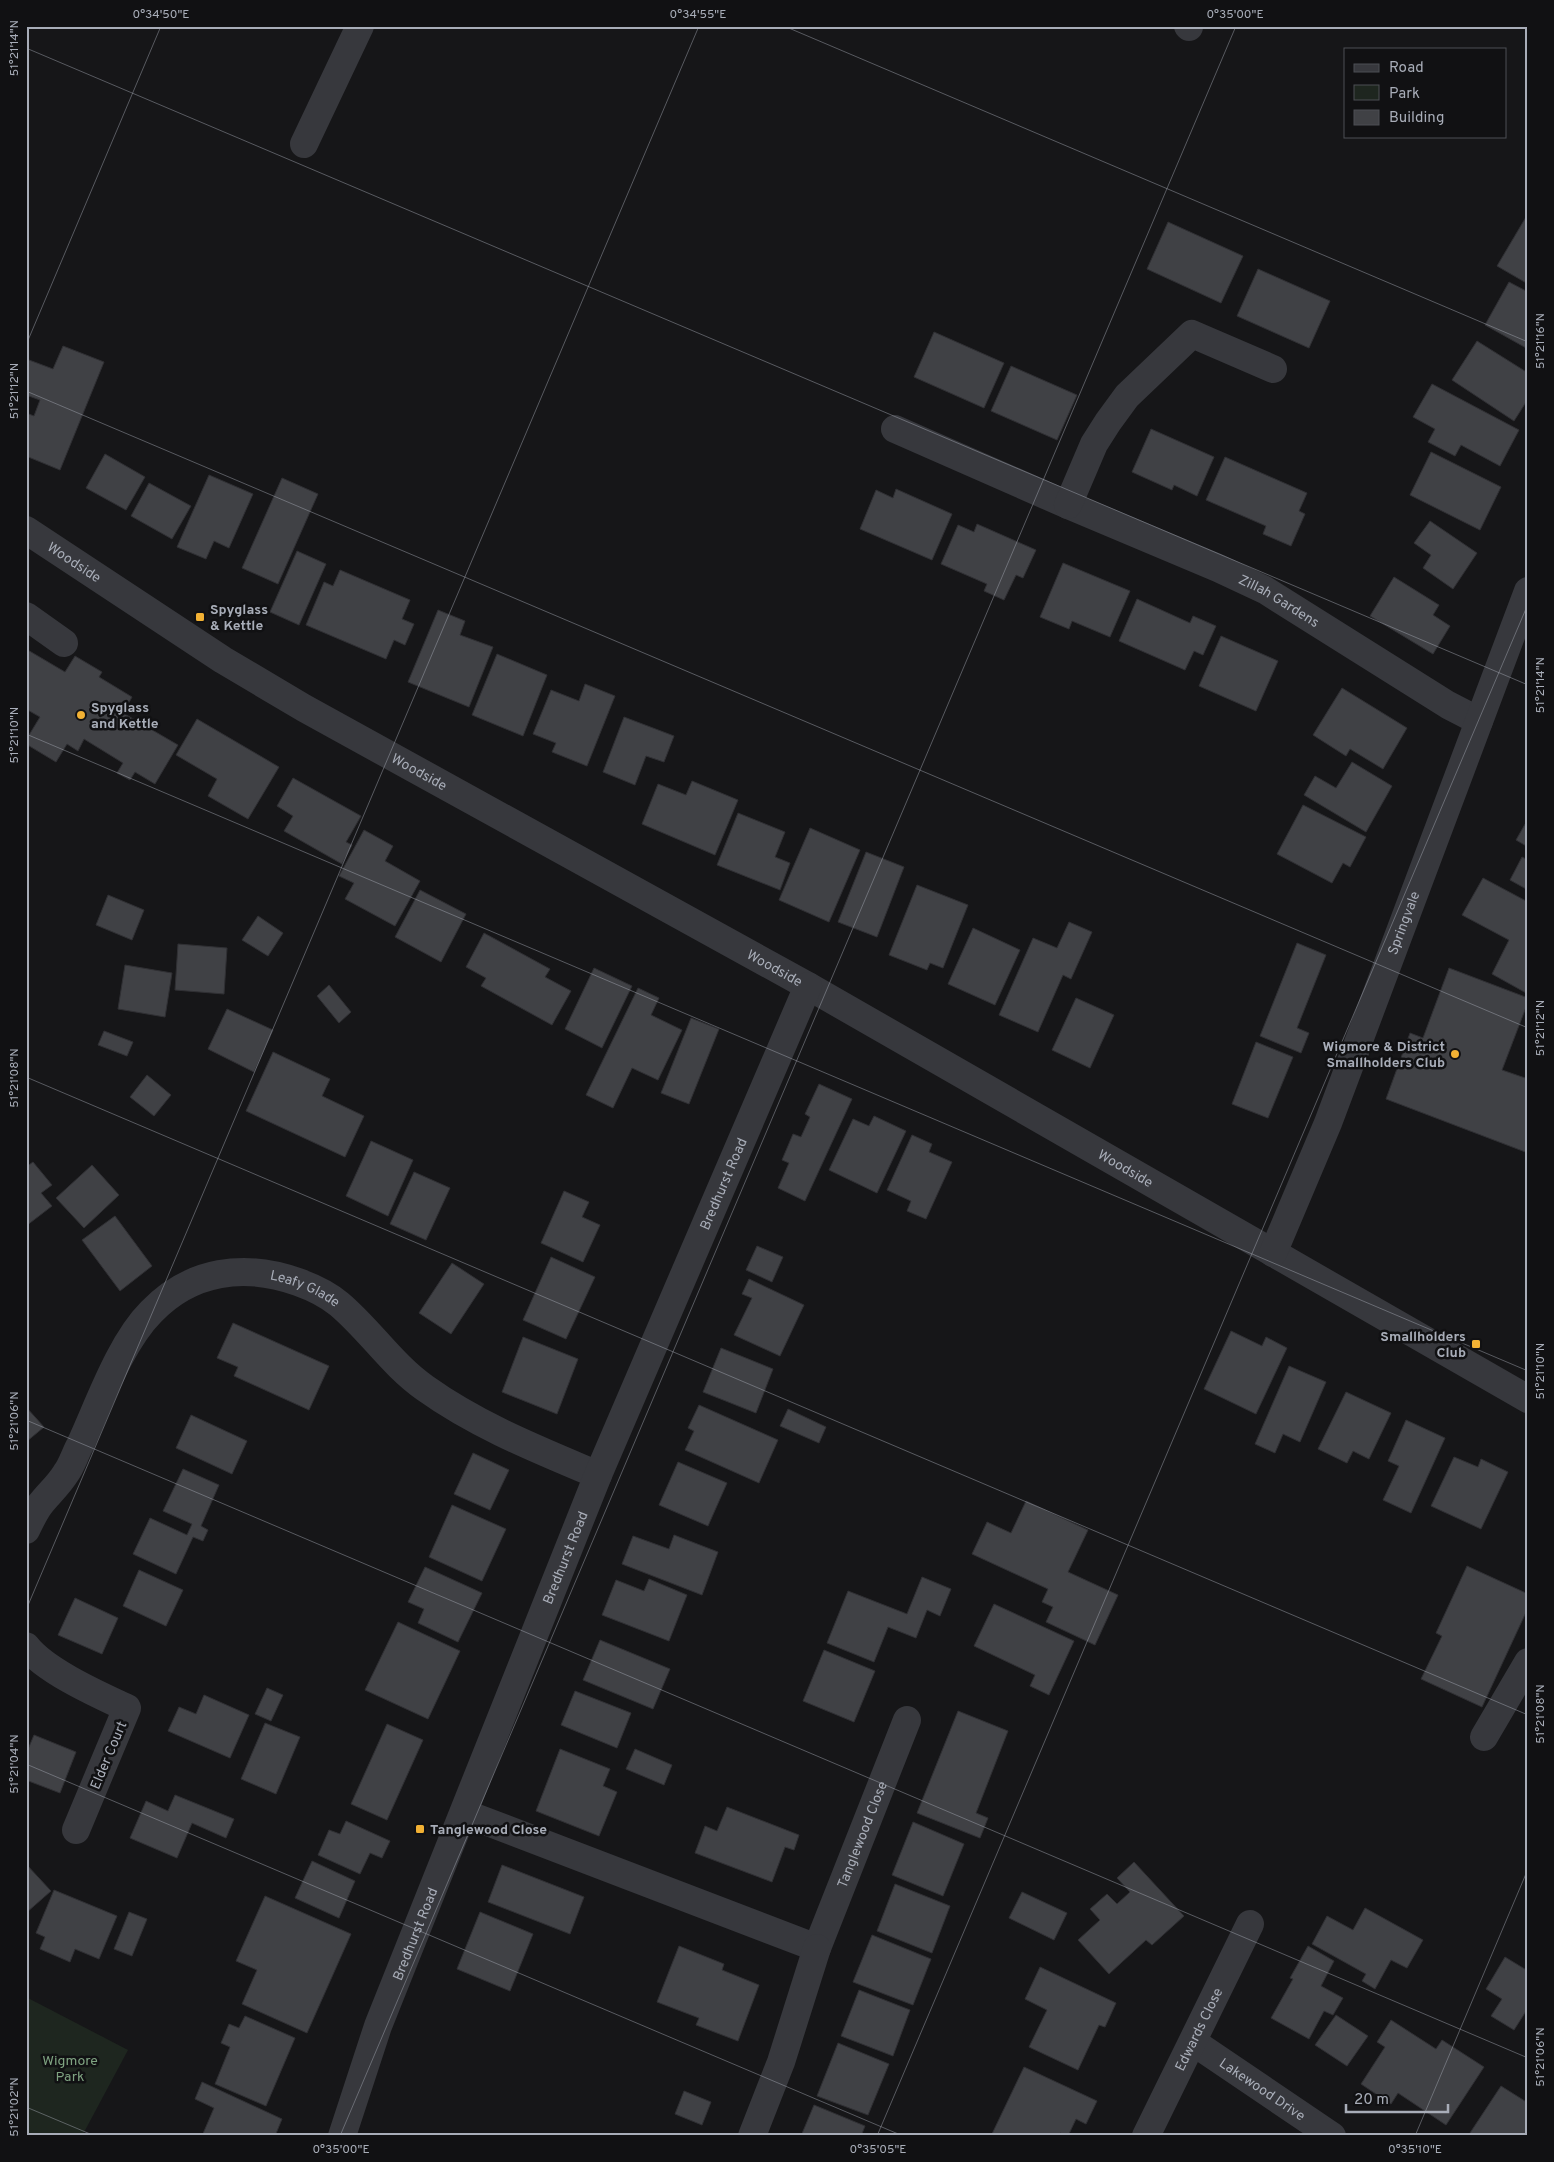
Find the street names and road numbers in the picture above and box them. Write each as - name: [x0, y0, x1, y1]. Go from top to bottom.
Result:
- street label: Woodside: [43, 539, 104, 587]
- street label: Zillah Gardens: [1235, 572, 1322, 632]
- street label: Woodside: [388, 751, 450, 795]
- street label: Springvale: [1385, 889, 1424, 958]
- street label: Woodside: [743, 947, 805, 991]
- street label: Bredhurst Road: [697, 1136, 752, 1233]
- street label: Woodside: [1094, 1147, 1156, 1192]
- street label: Leafy Glade: [268, 1268, 343, 1312]
- street label: Bredhurst Road: [540, 1509, 593, 1607]
- street label: Elder Court: [87, 1719, 131, 1792]
- street label: Tanglewood Close: [834, 1779, 892, 1891]
- street label: Bredhurst Road: [390, 1885, 442, 1983]
- street label: Edwards Close: [1172, 1985, 1227, 2074]
- street label: Lakewood Drive: [1216, 2055, 1308, 2125]

